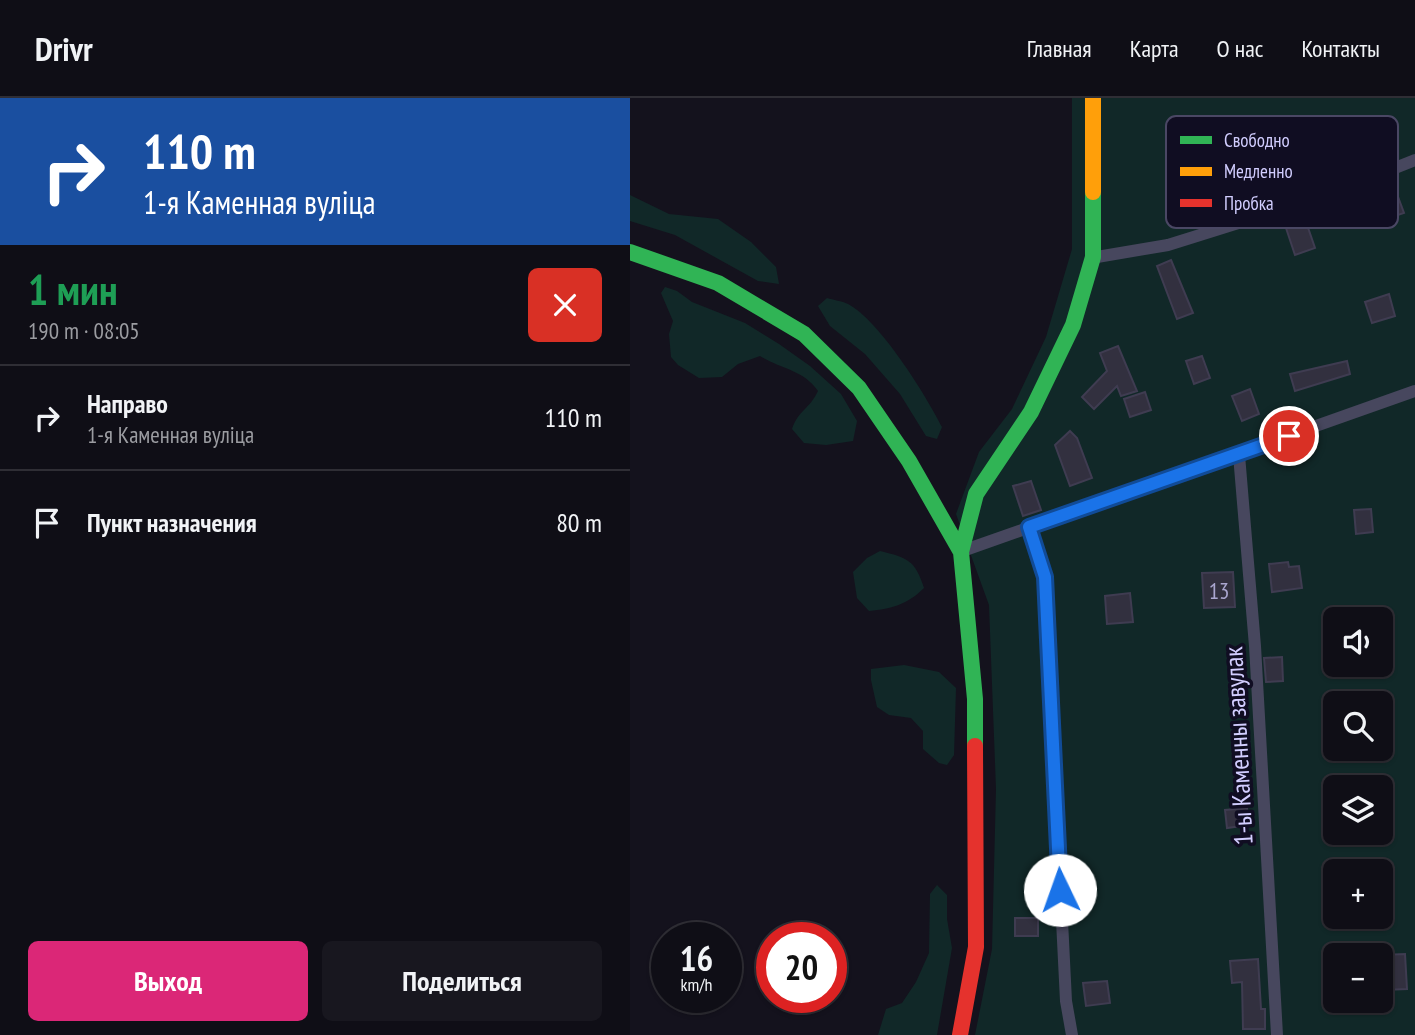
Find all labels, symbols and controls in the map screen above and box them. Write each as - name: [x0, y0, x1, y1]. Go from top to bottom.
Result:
- text: Drivr: [35, 27, 93, 70]
- text: Главная: [1027, 33, 1092, 64]
- text: Карта: [1130, 33, 1179, 64]
- text: О нас: [1217, 33, 1263, 64]
- text: Контакты: [1301, 33, 1380, 64]
- legend: [1166, 116, 1398, 228]
- text: 110 m: [143, 119, 256, 183]
- icon: right: [28, 126, 119, 217]
- text: Свободно: [1224, 128, 1290, 152]
- text: Медленно: [1224, 159, 1293, 183]
- text: 1-я Каменная вуліца: [143, 181, 376, 223]
- text: Пробка: [1224, 191, 1274, 215]
- text: 1 мин: [28, 262, 118, 317]
- button: close: [528, 268, 602, 342]
- text: 190 m · 08:05: [28, 316, 140, 345]
- text: Направо: [87, 387, 168, 420]
- icon: right: [28, 399, 66, 437]
- text: 110 m: [544, 401, 602, 434]
- pin: [1259, 406, 1319, 466]
- icon: arrive: [1270, 417, 1308, 455]
- text: 1-я Каменная вуліца: [87, 420, 254, 449]
- icon: arrive: [28, 504, 66, 542]
- text: Пункт назначения: [87, 506, 257, 539]
- text: 80 m: [556, 506, 602, 539]
- house number: 13: [1209, 576, 1229, 605]
- map controls: [1323, 607, 1393, 1013]
- button: sound: [1323, 607, 1393, 677]
- street label: 1-ы Каменны завулак: [1216, 646, 1260, 846]
- button: search: [1323, 691, 1393, 761]
- button: layers: [1323, 775, 1393, 845]
- position arrow: [1023, 853, 1097, 927]
- button: +: [1323, 859, 1393, 929]
- speed limit sign: 20: [756, 922, 847, 1013]
- text: 16: [680, 935, 713, 981]
- button: Выход: [28, 941, 308, 1021]
- button: Поделиться: [322, 941, 602, 1021]
- button: −: [1323, 943, 1393, 1013]
- text: km/h: [681, 973, 712, 996]

